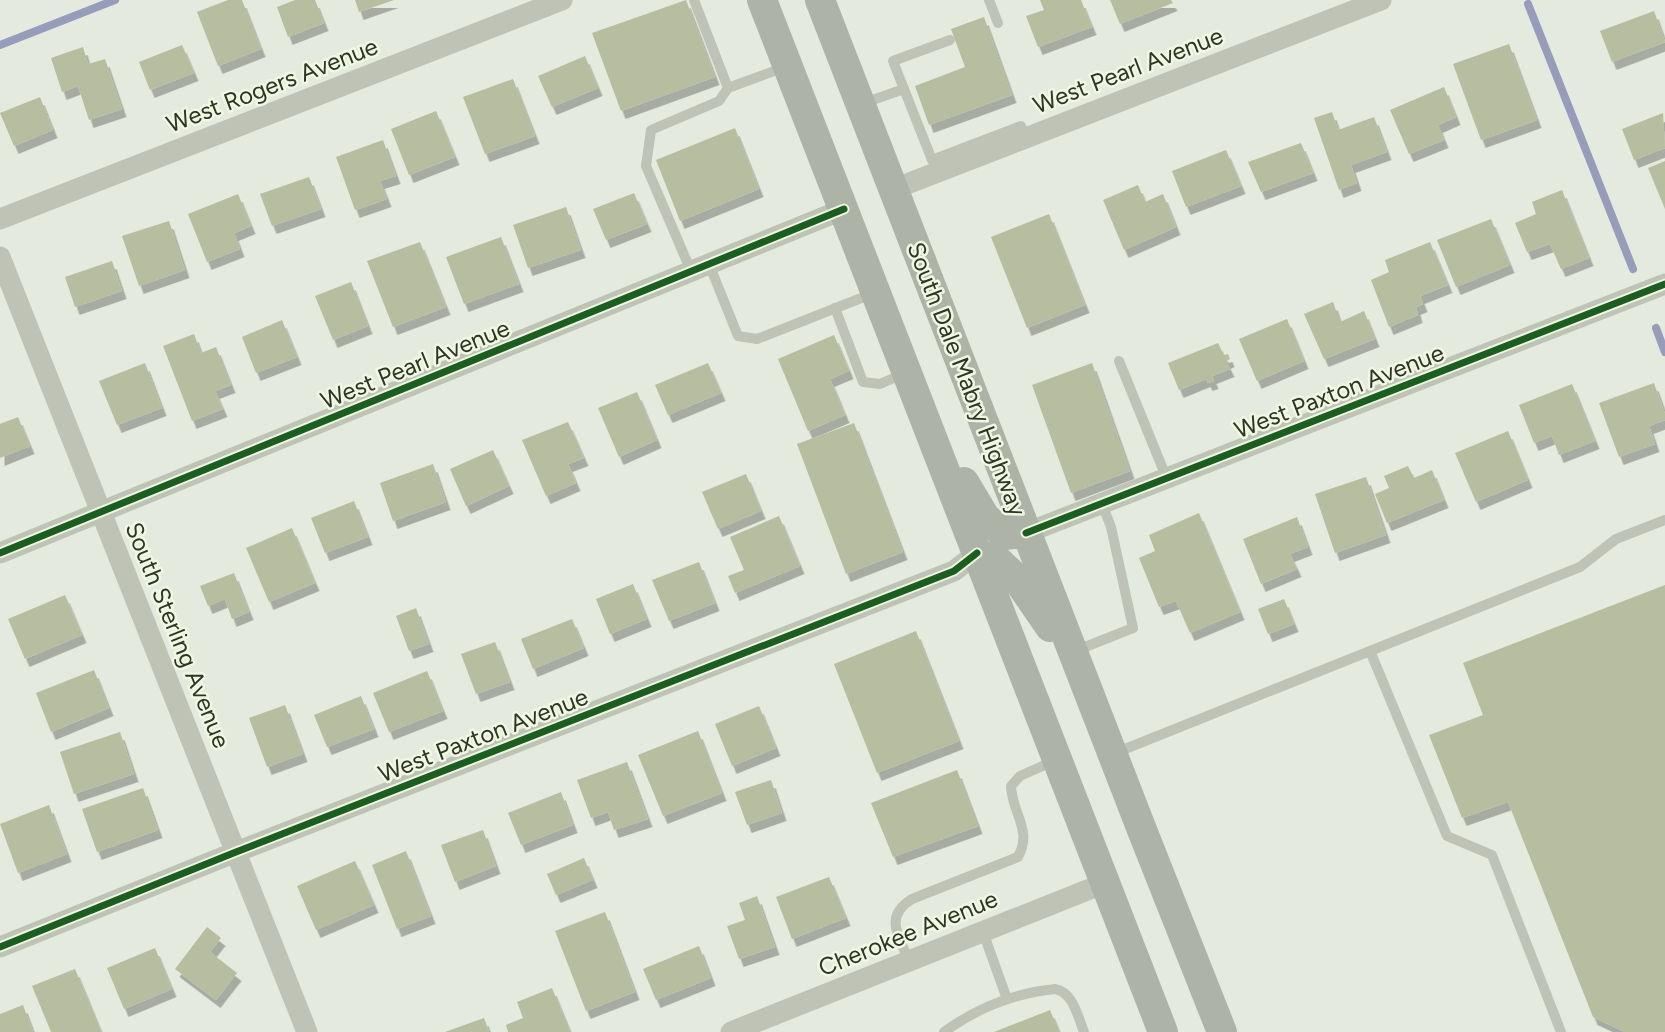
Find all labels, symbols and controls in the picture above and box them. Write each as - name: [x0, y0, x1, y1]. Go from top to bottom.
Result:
- street label: West Pearl Avenue: [1029, 20, 1227, 120]
- street label: West Rogers Avenue: [162, 31, 382, 139]
- street label: South Dale Mabry Highway: [901, 238, 1033, 520]
- street label: West Pearl Avenue: [316, 313, 514, 415]
- street label: West Paxton Avenue: [1230, 338, 1448, 444]
- street label: South Sterling Avenue: [119, 518, 237, 752]
- street label: West Paxton Avenue: [374, 682, 592, 788]
- street label: Cherokee Avenue: [814, 884, 1002, 982]

